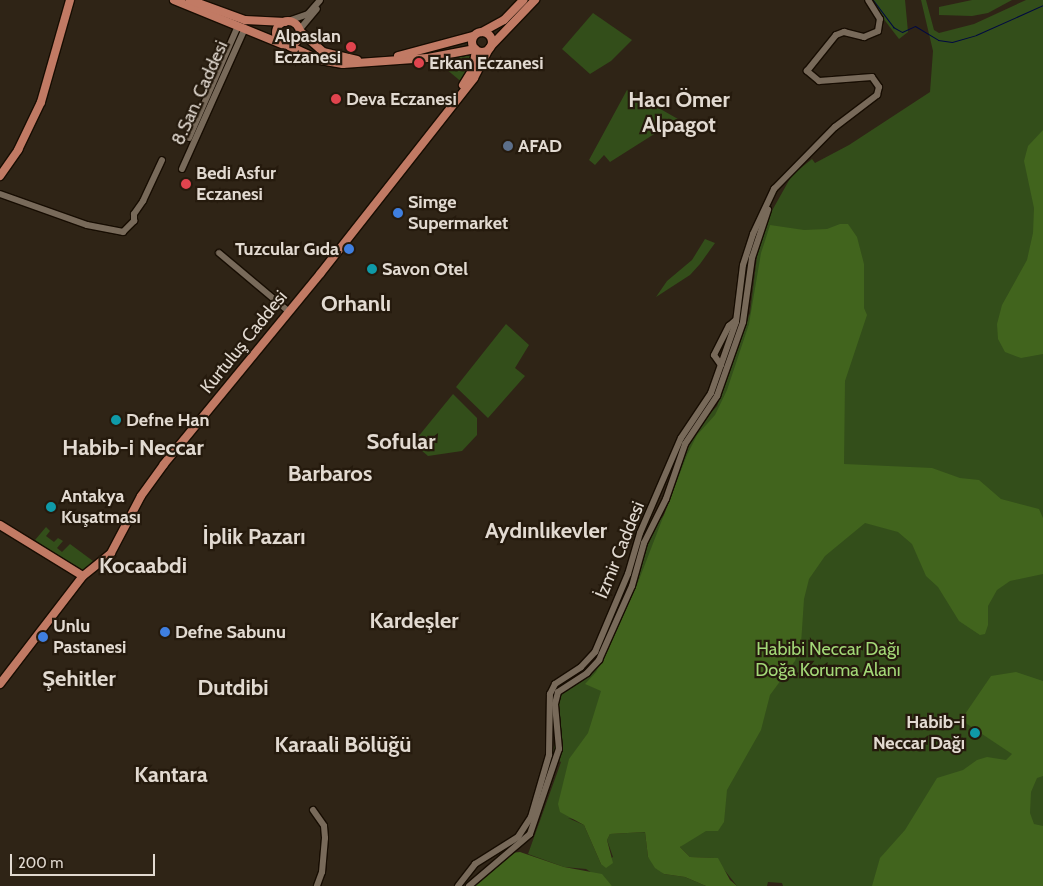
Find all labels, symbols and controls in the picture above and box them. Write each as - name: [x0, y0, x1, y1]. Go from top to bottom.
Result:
- place label: Alpaslan Eczanesi: [274, 26, 341, 68]
- street label: 8.San. Caddesi: [167, 38, 233, 148]
- marker: Alpaslan Eczanesi: [345, 41, 357, 53]
- place label: Erkan Eczanesi: [429, 52, 543, 74]
- marker: Erkan Eczanesi: [413, 57, 425, 69]
- district label: Hacı Ömer Alpagot: [628, 86, 730, 138]
- place label: Deva Eczanesi: [346, 88, 457, 110]
- marker: Deva Eczanesi: [330, 93, 342, 105]
- place label: AFAD: [518, 135, 562, 157]
- marker: AFAD: [502, 140, 514, 152]
- place label: Bedi Asfur Eczanesi: [196, 163, 276, 205]
- marker: Bedi Asfur Eczanesi: [180, 178, 192, 190]
- place label: Simge Supermarket: [408, 192, 508, 234]
- marker: Simge Supermarket: [392, 207, 404, 219]
- place label: Tuzcular Gıda: [235, 238, 339, 260]
- marker: Tuzcular Gıda: [343, 243, 355, 255]
- place label: Savon Otel: [382, 258, 468, 280]
- marker: Savon Otel: [366, 263, 378, 275]
- street label: Kurtuluş Caddesi: [196, 286, 292, 398]
- district label: Orhanlı: [321, 291, 391, 317]
- place label: Defne Han: [126, 409, 209, 431]
- marker: Defne Han: [110, 414, 122, 426]
- district label: Sofular: [367, 429, 435, 455]
- district label: Habib-i Neccar: [62, 435, 204, 461]
- district label: Barbaros: [288, 461, 372, 487]
- place label: Antakya Kuşatması: [61, 486, 141, 528]
- street label: İzmir Caddesi: [591, 498, 649, 602]
- marker: Antakya Kuşatması: [45, 501, 57, 513]
- district label: Aydınlıkevler: [485, 518, 607, 544]
- district label: İplik Pazarı: [202, 524, 306, 550]
- district label: Kocaabdi: [99, 553, 187, 579]
- district label: Kardeşler: [369, 608, 459, 634]
- place label: Unlu Pastanesi: [53, 616, 126, 659]
- place label: Defne Sabunu: [175, 621, 286, 643]
- marker: Defne Sabunu: [159, 626, 171, 638]
- marker: Unlu Pastanesi: [37, 631, 49, 643]
- park label: Habibi Neccar Dağı Doğa Koruma Alanı: [755, 639, 901, 682]
- district label: Şehitler: [42, 666, 116, 692]
- district label: Dutdibi: [197, 675, 269, 701]
- place label: Habib-i Neccar Dağı: [873, 712, 965, 754]
- marker: Habib-i Neccar Dağı: [969, 727, 981, 739]
- district label: Karaali Bölüğü: [275, 732, 411, 758]
- district label: Kantara: [134, 762, 208, 788]
- scale bar: [12, 844, 158, 876]
- text: 200 m: [18, 854, 63, 872]

